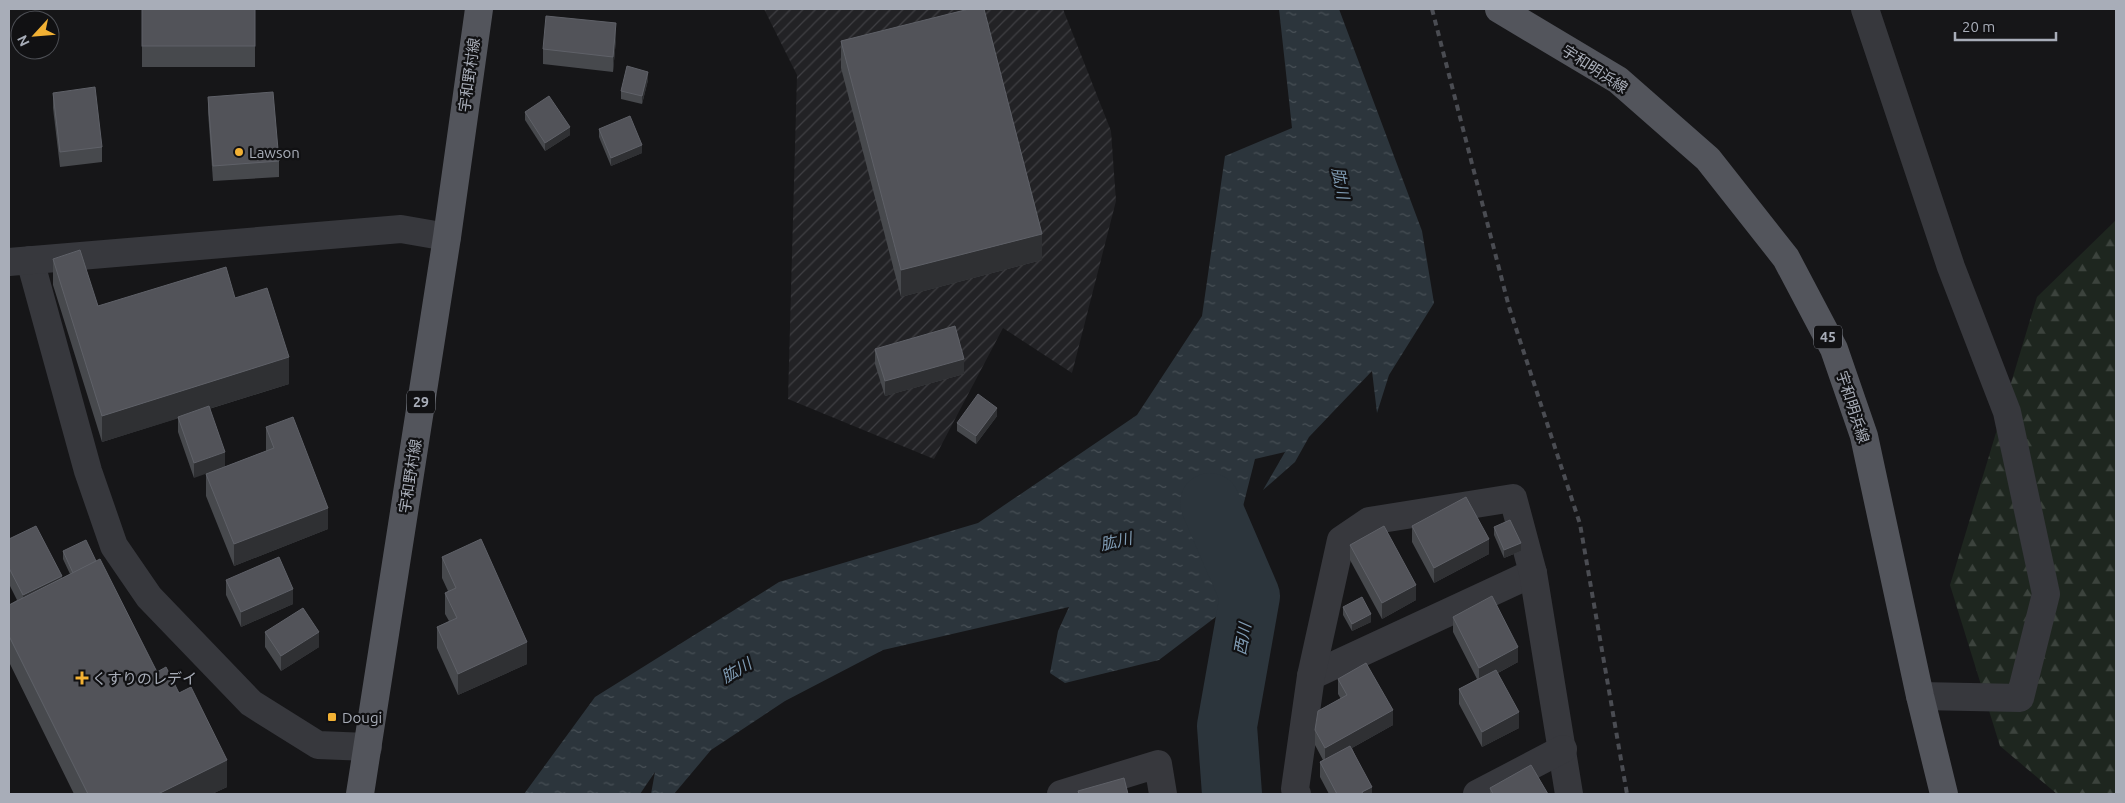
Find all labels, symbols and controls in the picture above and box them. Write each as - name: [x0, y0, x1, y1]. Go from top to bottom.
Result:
- north arrow: [10, 10, 60, 60]
- scale bar: [1955, 10, 2056, 42]
- text: 20 m: [1962, 18, 1995, 35]
- text: N: [14, 32, 33, 49]
- street label: 宇和野村線: [455, 37, 483, 113]
- street label: 宇和明浜線: [1559, 41, 1631, 97]
- place label: Lawson: [249, 144, 300, 161]
- marker: Lawson: [233, 146, 245, 158]
- water label: 肱川: [1329, 166, 1353, 202]
- road number: 45: [1814, 326, 1842, 348]
- street label: 宇和明浜線: [1833, 369, 1873, 445]
- road number: 29: [407, 391, 435, 414]
- street label: 宇和野村線: [396, 438, 424, 514]
- water label: 肱川: [1098, 528, 1135, 553]
- water label: 西川: [1230, 620, 1254, 656]
- water label: 肱川: [718, 653, 756, 686]
- place label: くすりのレデイ: [92, 670, 197, 687]
- marker: くすりのレデイ: [76, 672, 88, 684]
- place label: Dougi: [342, 709, 382, 726]
- marker: Dougi: [326, 711, 338, 723]

